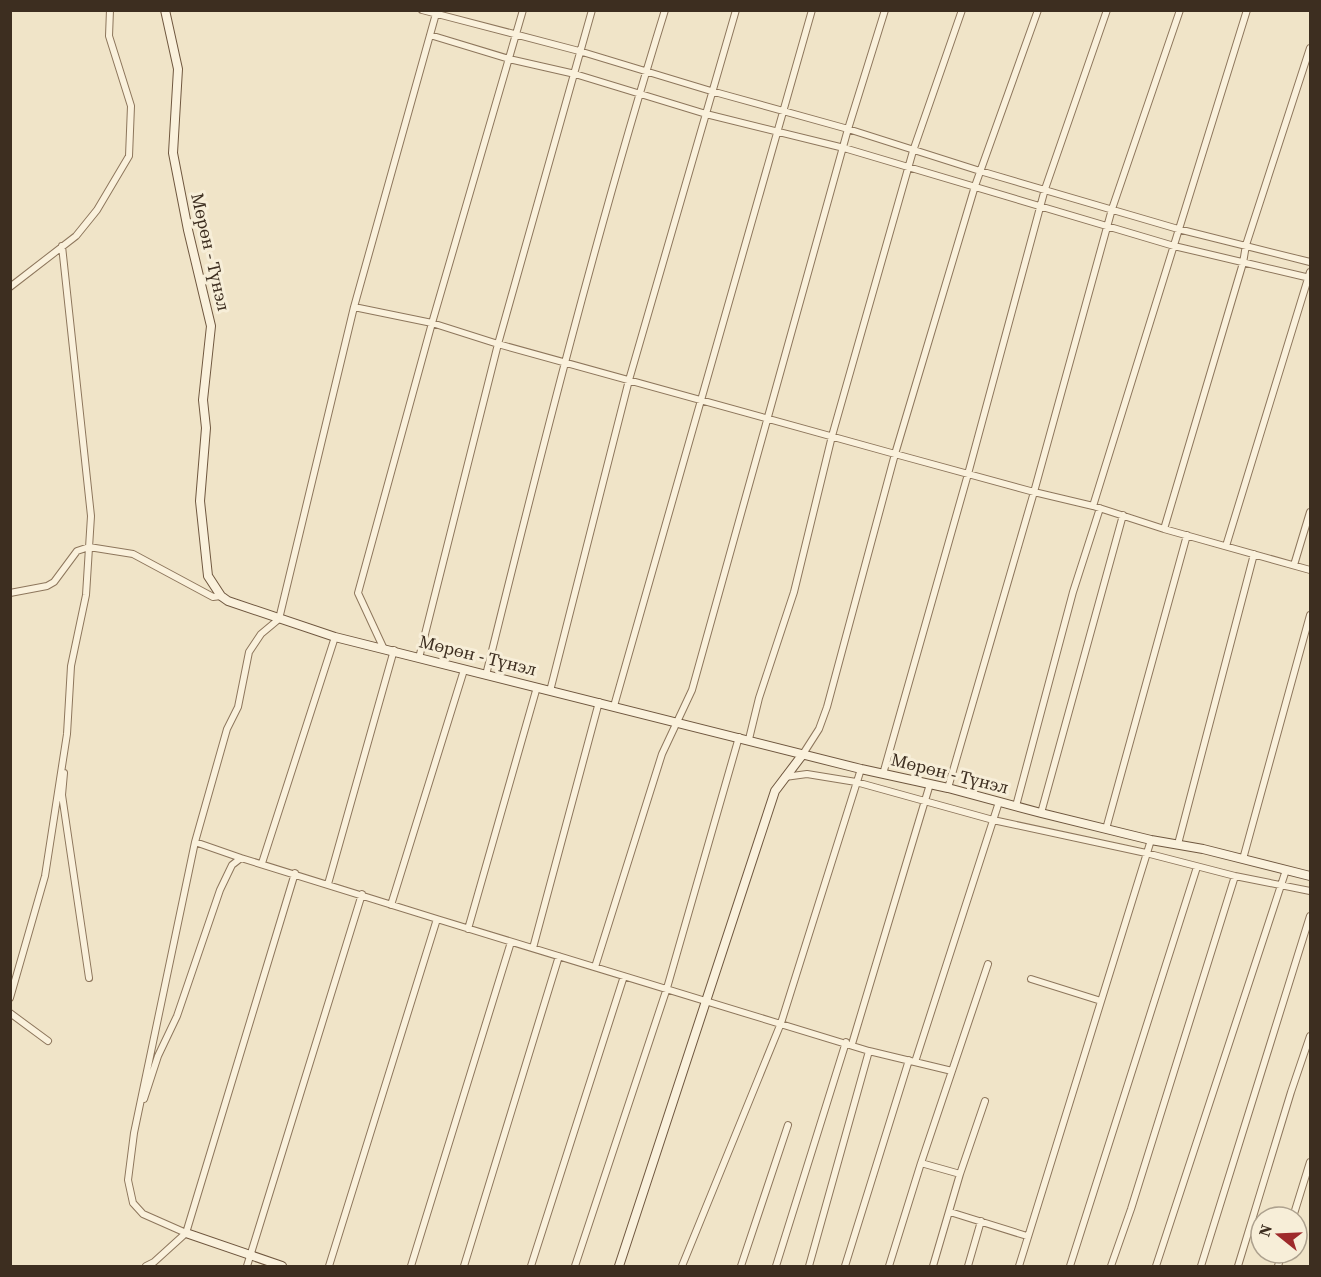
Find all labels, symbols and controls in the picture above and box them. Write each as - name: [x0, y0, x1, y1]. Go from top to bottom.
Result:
- street label: Мөрөн - Түнэл: [185, 190, 237, 314]
- street label: Мөрөн - Түнэл: [417, 628, 539, 682]
- street label: Мөрөн - Түнэл: [889, 746, 1011, 800]
- north arrow: [1249, 1205, 1309, 1265]
- text: N: [1252, 1221, 1277, 1239]

